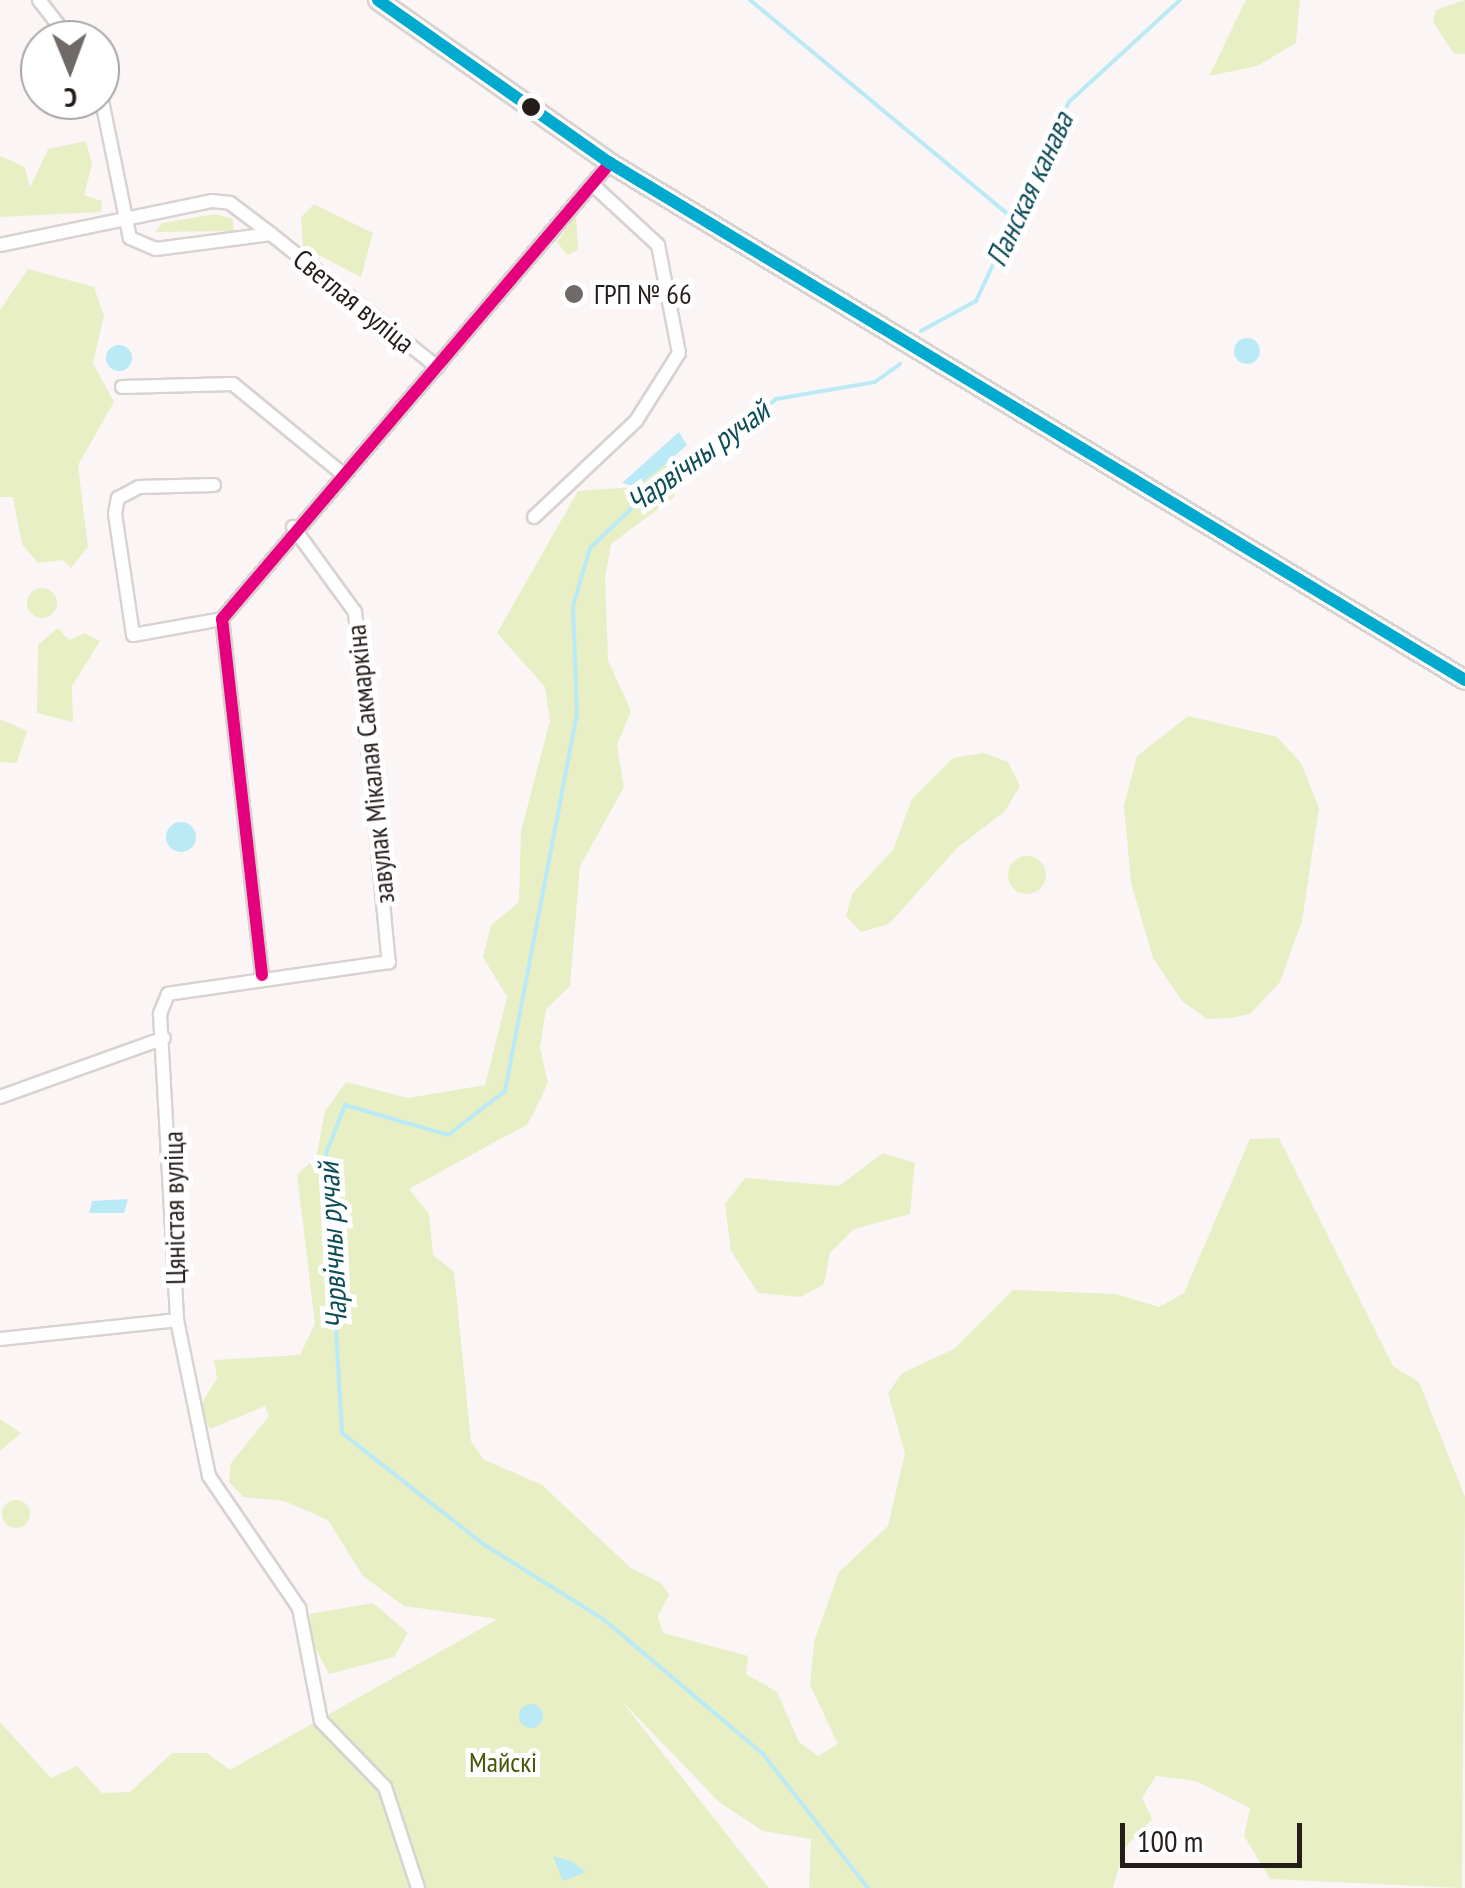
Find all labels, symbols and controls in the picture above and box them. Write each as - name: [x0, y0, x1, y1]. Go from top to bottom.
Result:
- north arrow: [20, 20, 120, 120]
- text: С: [64, 80, 77, 117]
- unlabelled marker: [521, 97, 541, 117]
- water label: Панская канава: [978, 106, 1080, 272]
- street label: Светлая вуліца: [287, 242, 421, 360]
- place label: ГРП № 66: [594, 277, 692, 311]
- marker: ГРП № 66: [563, 283, 585, 305]
- water label: Чарвічны ручай: [620, 392, 776, 520]
- street label: завулак Мікалая Сакмаркіна: [339, 623, 401, 905]
- street label: Цяністая вуліца: [156, 1131, 192, 1285]
- water label: Чарвічны ручай: [310, 1162, 354, 1330]
- park label: Майскі: [469, 1745, 537, 1779]
- scale bar: [1125, 1803, 1308, 1865]
- text: 100 m: [1137, 1821, 1203, 1860]

